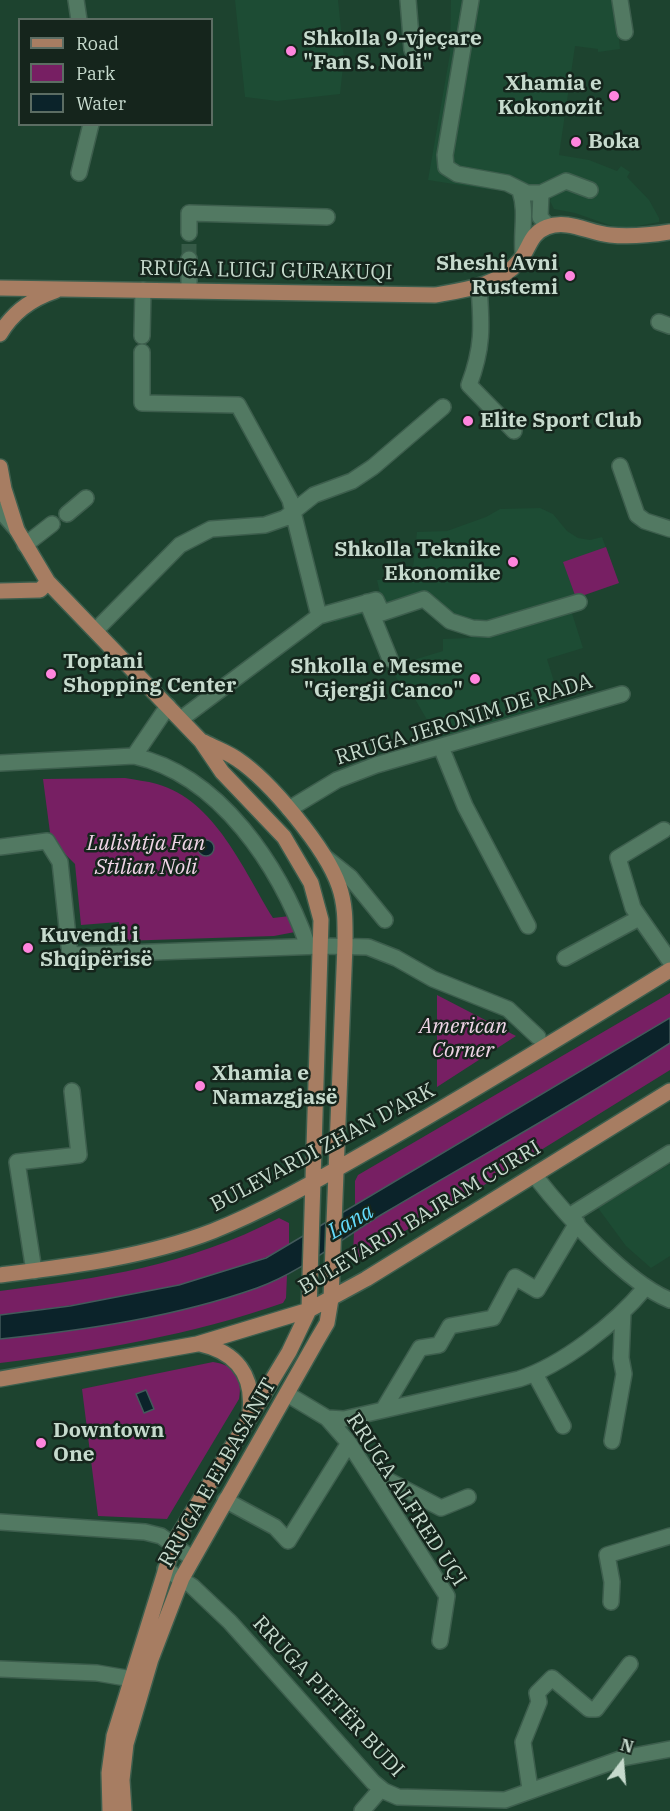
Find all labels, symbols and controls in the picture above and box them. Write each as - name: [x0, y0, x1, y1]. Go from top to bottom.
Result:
- legend: [18, 18, 213, 126]
- place label: Shkolla 9-vjeçare "Fan S. Noli": [303, 26, 482, 76]
- text: Road: [76, 32, 119, 55]
- marker: Shkolla 9-vjeçare "Fan S. Noli": [284, 44, 298, 58]
- text: Park: [76, 62, 115, 85]
- place label: Xhamia e Kokonozit: [498, 71, 602, 121]
- marker: Xhamia e Kokonozit: [607, 89, 621, 103]
- text: Water: [76, 92, 126, 115]
- place label: Boka: [588, 129, 640, 155]
- marker: Boka: [569, 135, 583, 149]
- place label: Sheshi Avni Rustemi: [436, 251, 558, 301]
- street label: RRUGA LUIGJ GURAKUQI: [139, 256, 393, 286]
- marker: Sheshi Avni Rustemi: [563, 269, 577, 283]
- place label: Elite Sport Club: [480, 408, 642, 434]
- marker: Elite Sport Club: [461, 414, 475, 428]
- place label: Shkolla Teknike Ekonomike: [334, 537, 501, 587]
- marker: Shkolla Teknike Ekonomike: [506, 555, 520, 569]
- place label: Toptani Shopping Center: [63, 649, 236, 699]
- place label: Shkolla e Mesme "Gjergji Canco": [290, 654, 463, 704]
- marker: Toptani Shopping Center: [44, 667, 58, 681]
- street label: RRUGA JERONIM DE RADA: [333, 669, 595, 771]
- marker: Shkolla e Mesme "Gjergji Canco": [468, 672, 482, 686]
- park label: Lulishtja Fan Stilian Noli: [87, 831, 205, 881]
- place label: Kuvendi i Shqipërisë: [40, 923, 152, 973]
- marker: Kuvendi i Shqipërisë: [21, 941, 35, 955]
- park label: American Corner: [419, 1014, 507, 1064]
- place label: Xhamia e Namazgjasë: [212, 1061, 338, 1111]
- street label: BULEVARDI ZHAN D'ARK: [207, 1078, 439, 1218]
- marker: Xhamia e Namazgjasë: [193, 1079, 207, 1093]
- street label: BULEVARDI BAJRAM CURRI: [294, 1136, 546, 1300]
- water label: Lana: [324, 1199, 378, 1245]
- street label: RRUGA E ELBASANIT: [154, 1374, 282, 1572]
- street label: RRUGA ALFRED UÇI: [341, 1409, 471, 1591]
- place label: Downtown One: [53, 1418, 164, 1468]
- marker: Downtown One: [34, 1436, 48, 1450]
- street label: RRUGA PJETËR BUDI: [247, 1611, 409, 1783]
- north arrow: [592, 1733, 652, 1793]
- text: N: [618, 1734, 636, 1757]

